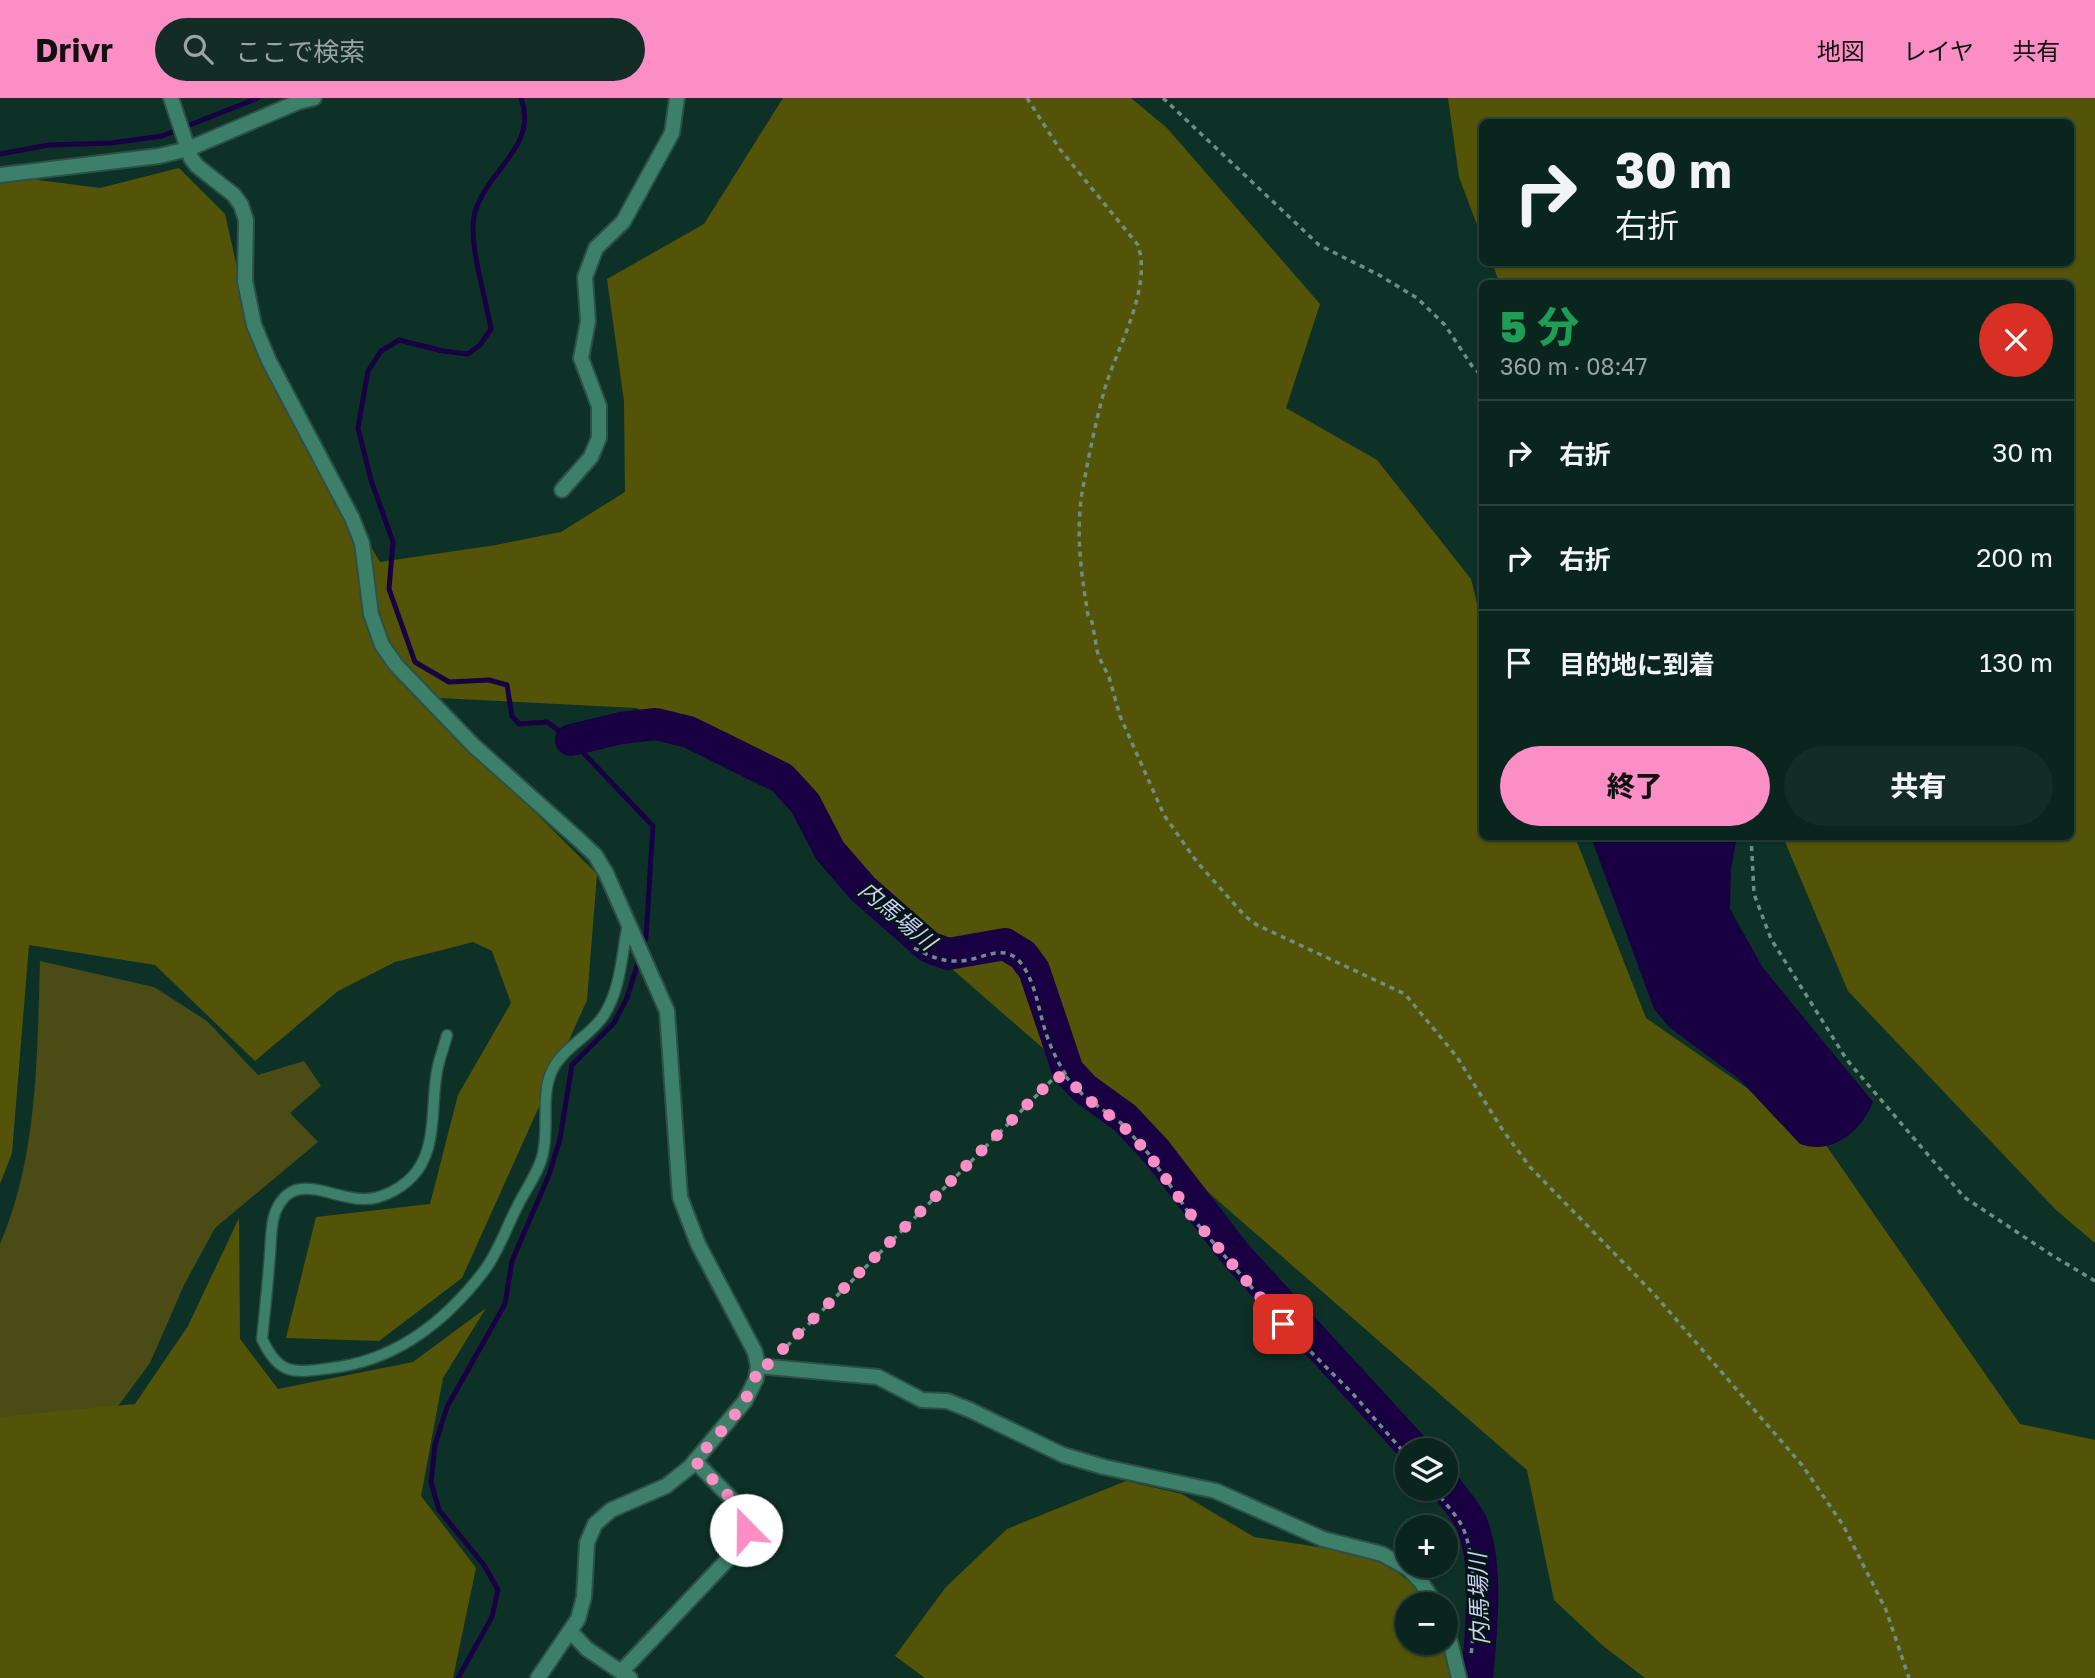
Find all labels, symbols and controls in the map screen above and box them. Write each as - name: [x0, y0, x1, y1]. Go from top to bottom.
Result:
- search box: [155, 18, 645, 81]
- text: Drivr: [35, 30, 113, 69]
- icon: search: [179, 30, 217, 68]
- text: ここで検索: [235, 36, 365, 67]
- text: 地図: [1817, 36, 1865, 65]
- text: レイヤ: [1903, 36, 1974, 65]
- text: 共有: [2012, 36, 2060, 65]
- text: 30 m: [1615, 140, 1732, 199]
- icon: right: [1500, 147, 1591, 238]
- text: 右折: [1615, 206, 1679, 244]
- text: 5 分: [1500, 301, 1579, 351]
- button: close: [1979, 303, 2053, 377]
- text: 360 m · 08:47: [1500, 352, 1648, 380]
- icon: right: [1500, 434, 1538, 472]
- text: 30 m: [1992, 437, 2053, 468]
- text: 右折: [1559, 439, 1611, 470]
- icon: right: [1500, 539, 1538, 577]
- text: 200 m: [1976, 542, 2053, 573]
- text: 右折: [1559, 544, 1611, 575]
- icon: arrive: [1500, 644, 1538, 682]
- text: 130 m: [1980, 647, 2053, 678]
- text: 目的地に到着: [1559, 649, 1715, 680]
- button: 終了: [1500, 746, 1770, 826]
- button: 共有: [1784, 746, 2053, 826]
- water label: 内馬場川: [854, 875, 945, 957]
- pin: [1253, 1294, 1313, 1354]
- icon: arrive: [1264, 1305, 1302, 1343]
- map controls: [1395, 1438, 1458, 1655]
- button: layers: [1395, 1438, 1458, 1501]
- position arrow: [709, 1493, 783, 1567]
- button: +: [1395, 1515, 1458, 1578]
- water label: 内馬場川: [1462, 1550, 1494, 1645]
- button: −: [1395, 1592, 1458, 1655]

